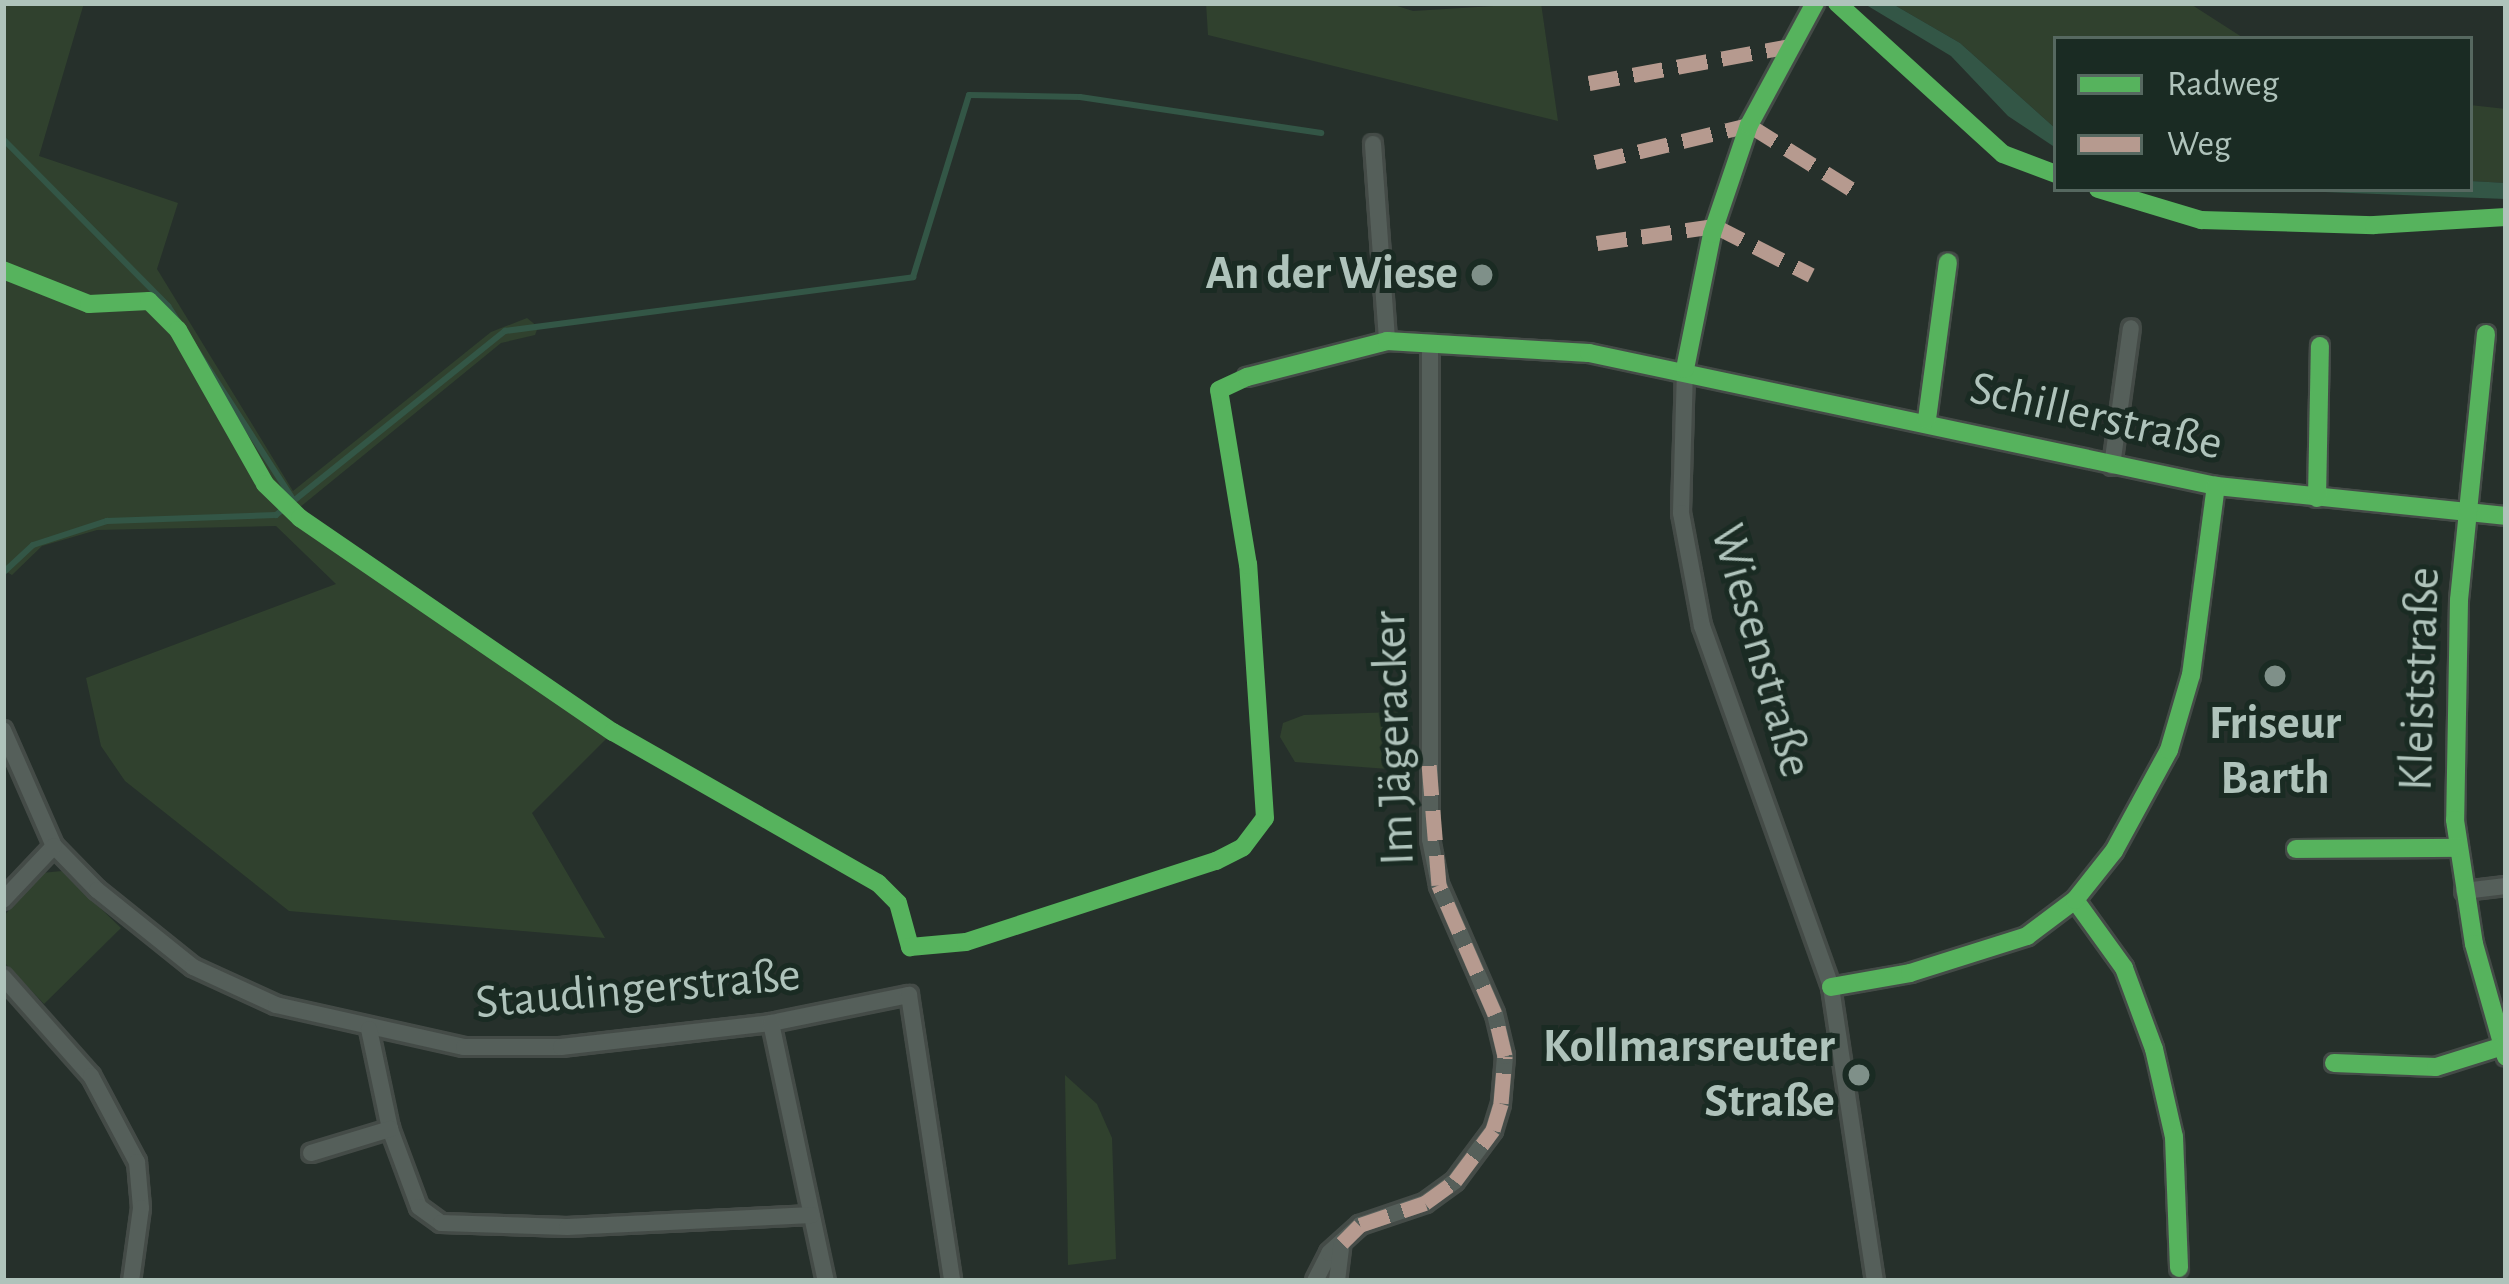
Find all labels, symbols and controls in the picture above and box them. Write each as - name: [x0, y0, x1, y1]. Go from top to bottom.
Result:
- legend: [2053, 36, 2473, 192]
- text: Radweg: [2167, 66, 2279, 102]
- text: Weg: [2167, 126, 2231, 162]
- place label: An der Wiese: [1205, 246, 1458, 304]
- marker: An der Wiese: [1469, 262, 1495, 288]
- street label: Schillerstraße: [1964, 360, 2228, 474]
- street label: Wiesenstraße: [1696, 518, 1824, 784]
- street label: Kleiststraße: [2388, 566, 2454, 792]
- street label: Im Jägeracker: [1362, 610, 1428, 866]
- marker: Friseur Barth: [2262, 663, 2288, 689]
- place label: Friseur Barth: [2209, 695, 2341, 808]
- street label: Staudingerstraße: [473, 947, 803, 1033]
- place label: Kollmarsreuter Straße: [1543, 1018, 1835, 1131]
- marker: Kollmarsreuter Straße: [1846, 1062, 1872, 1088]

